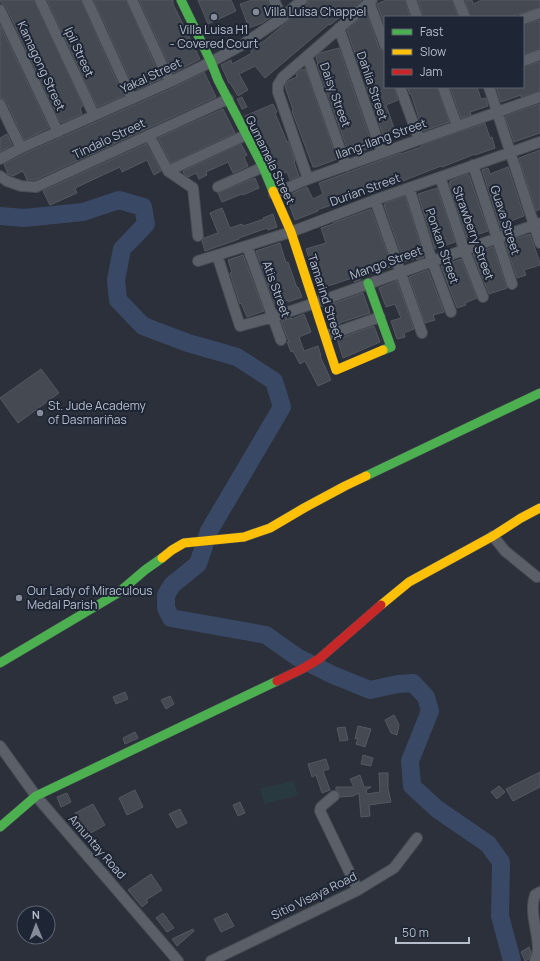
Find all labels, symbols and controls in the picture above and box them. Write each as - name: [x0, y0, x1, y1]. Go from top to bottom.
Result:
- place label: Villa Luisa Chappel: [264, 3, 366, 20]
- marker: Villa Luisa Chappel: [251, 7, 261, 17]
- marker: Villa Luisa H1 - Covered Court: [209, 12, 219, 22]
- legend: [384, 16, 524, 88]
- street label: Kamagong Street: [13, 18, 70, 113]
- place label: Villa Luisa H1 - Covered Court: [170, 21, 258, 52]
- text: Fast: [420, 23, 444, 40]
- street label: Ipil Street: [61, 24, 98, 80]
- text: Slow: [420, 43, 446, 60]
- street label: Dahlia Street: [353, 49, 392, 123]
- street label: Yakal Street: [118, 54, 184, 97]
- street label: Daisy Street: [316, 60, 355, 130]
- text: Jam: [420, 63, 442, 80]
- street label: Gumamela Street: [242, 113, 299, 207]
- street label: Tindalo Street: [70, 114, 148, 163]
- street label: Ilang-Ilang Street: [333, 114, 429, 163]
- street label: Durian Street: [327, 169, 403, 210]
- street label: Guava Street: [486, 183, 525, 257]
- street label: Strawberry Street: [449, 184, 498, 282]
- street label: Ponkan Street: [422, 206, 463, 286]
- street label: Mango Street: [347, 242, 424, 283]
- street label: Tamarind Street: [304, 252, 347, 342]
- street label: Atis Street: [258, 258, 295, 320]
- place label: St. Jude Academy of Dasmariñas: [48, 397, 147, 428]
- marker: St. Jude Academy of Dasmariñas: [35, 408, 45, 418]
- place label: Our Lady of Miraculous Medal Parish: [27, 582, 153, 613]
- marker: Our Lady of Miraculous Medal Parish: [14, 593, 24, 603]
- street label: Amuntay Road: [65, 811, 130, 883]
- street label: Sitio Visaya Road: [268, 867, 359, 924]
- north arrow: [16, 905, 56, 945]
- text: N: [32, 907, 40, 922]
- scale bar: [396, 919, 469, 945]
- text: 50 m: [402, 924, 429, 941]

